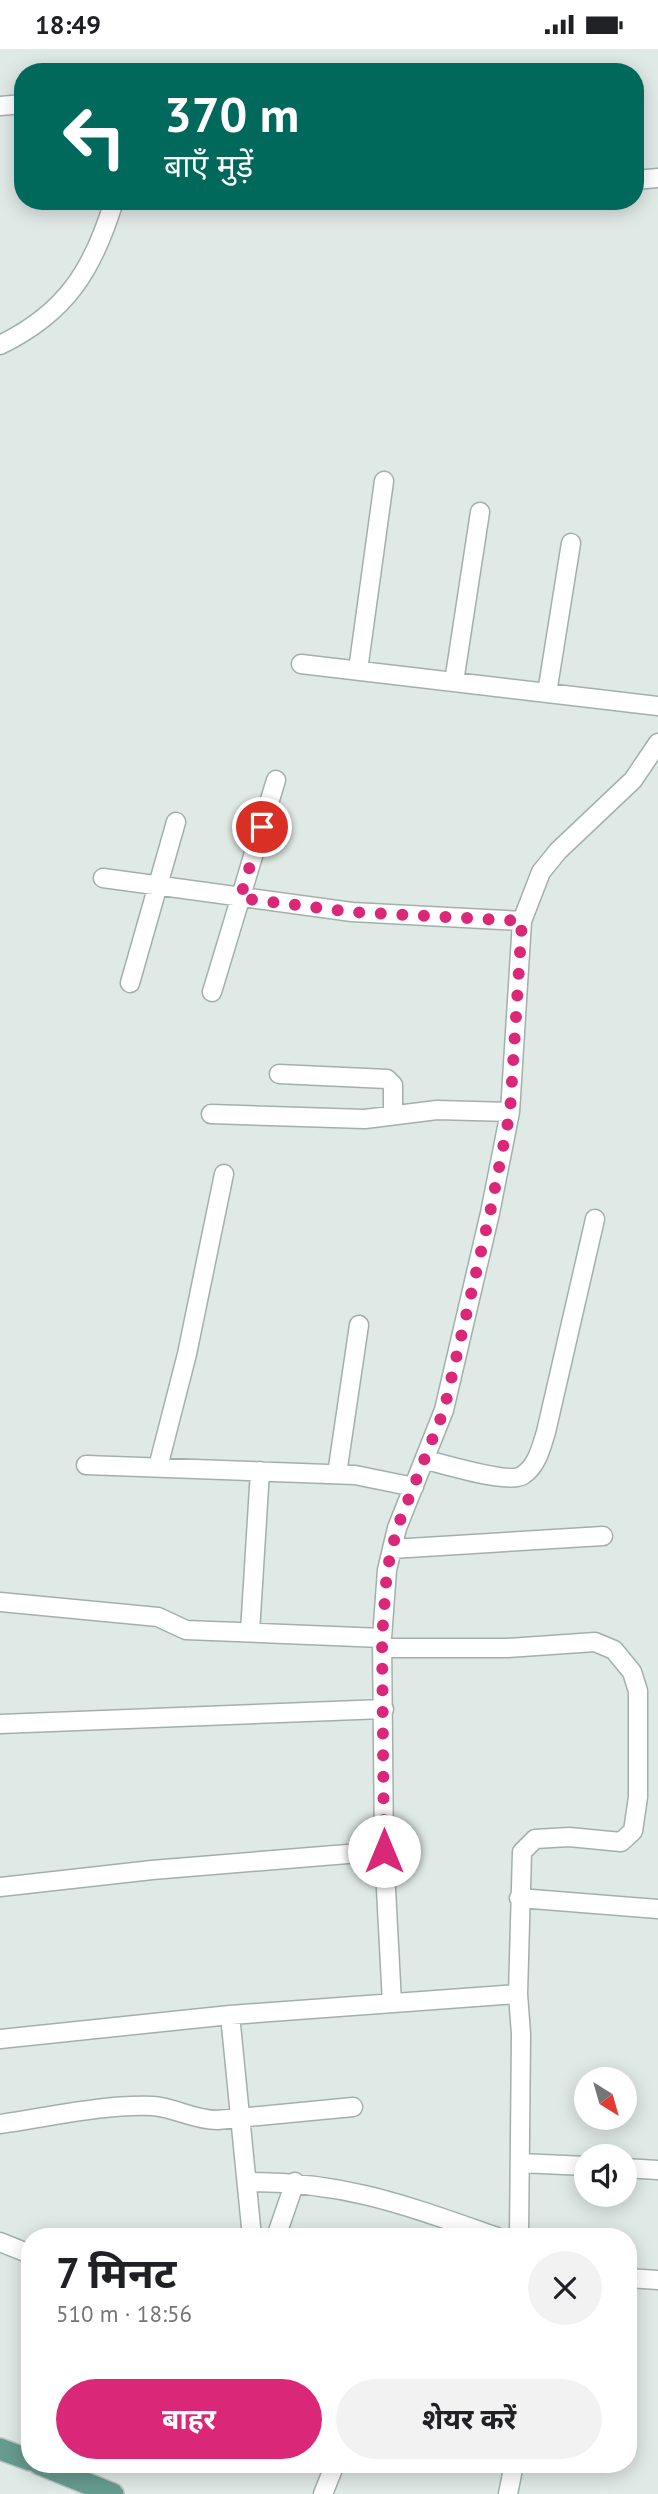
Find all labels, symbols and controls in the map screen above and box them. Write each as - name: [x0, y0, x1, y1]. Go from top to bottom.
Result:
- text: 18:49: [35, 8, 101, 41]
- text: 370 m: [164, 82, 299, 146]
- icon: left: [49, 91, 140, 182]
- text: बाएँ मुड़ें: [164, 144, 253, 186]
- pin: [232, 797, 292, 857]
- icon: arrive: [243, 808, 281, 846]
- position arrow: [347, 1814, 421, 1888]
- north arrow: [574, 2067, 637, 2130]
- map controls: [574, 2067, 637, 2207]
- button: sound: [574, 2144, 637, 2207]
- text: 7 मिनट: [56, 2245, 176, 2300]
- button: close: [528, 2251, 602, 2325]
- text: 510 m · 18:56: [56, 2299, 192, 2328]
- button: बाहर: [56, 2379, 322, 2459]
- button: शेयर करें: [336, 2379, 602, 2459]

